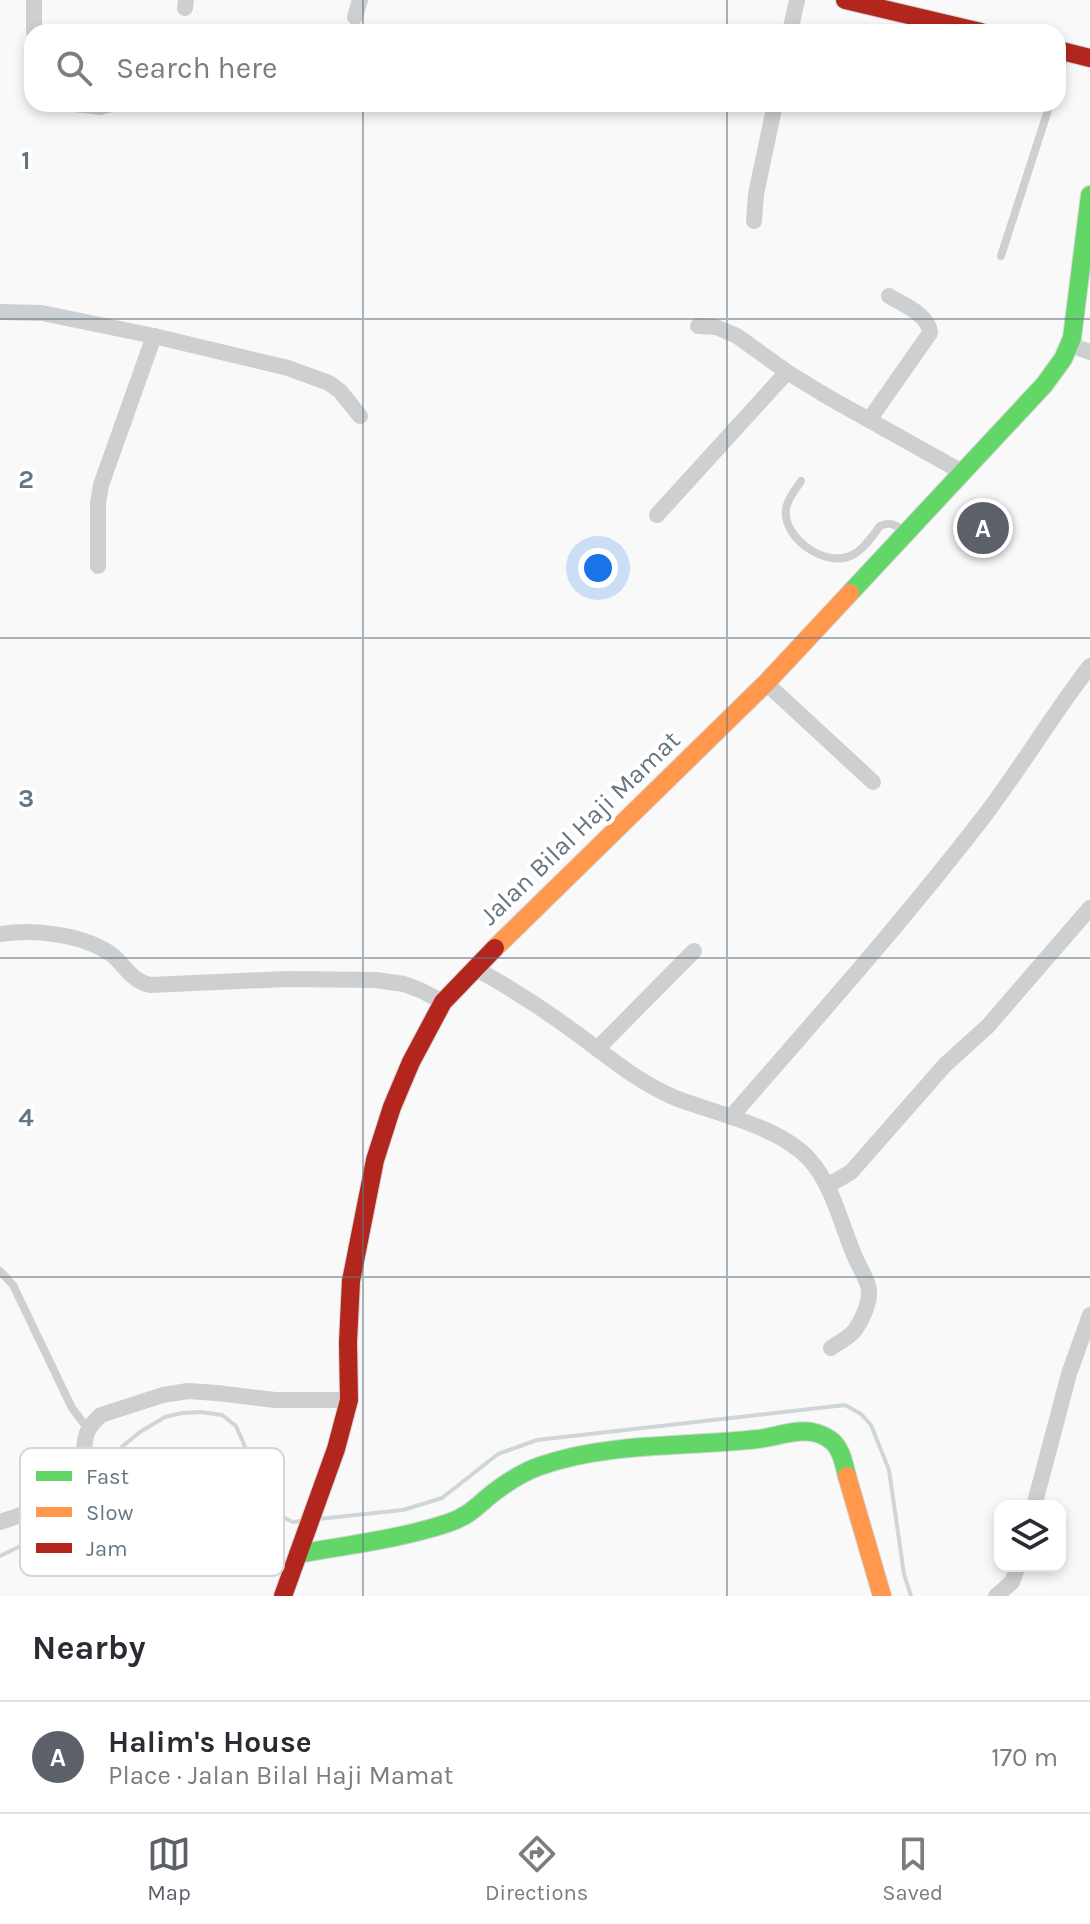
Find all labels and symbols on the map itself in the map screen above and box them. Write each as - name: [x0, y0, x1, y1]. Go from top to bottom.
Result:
- text: 1: [21, 145, 31, 176]
- text: 2: [18, 464, 34, 495]
- pin: A: [957, 498, 1009, 558]
- your location: [578, 548, 618, 588]
- street label: Jalan Bilal Haji Mamat: [474, 724, 687, 931]
- text: 3: [18, 783, 34, 814]
- text: 4: [18, 1102, 34, 1133]
- legend: [20, 1448, 284, 1576]
- text: Fast: [86, 1464, 129, 1490]
- text: Slow: [86, 1500, 133, 1526]
- text: Jam: [86, 1536, 128, 1562]

